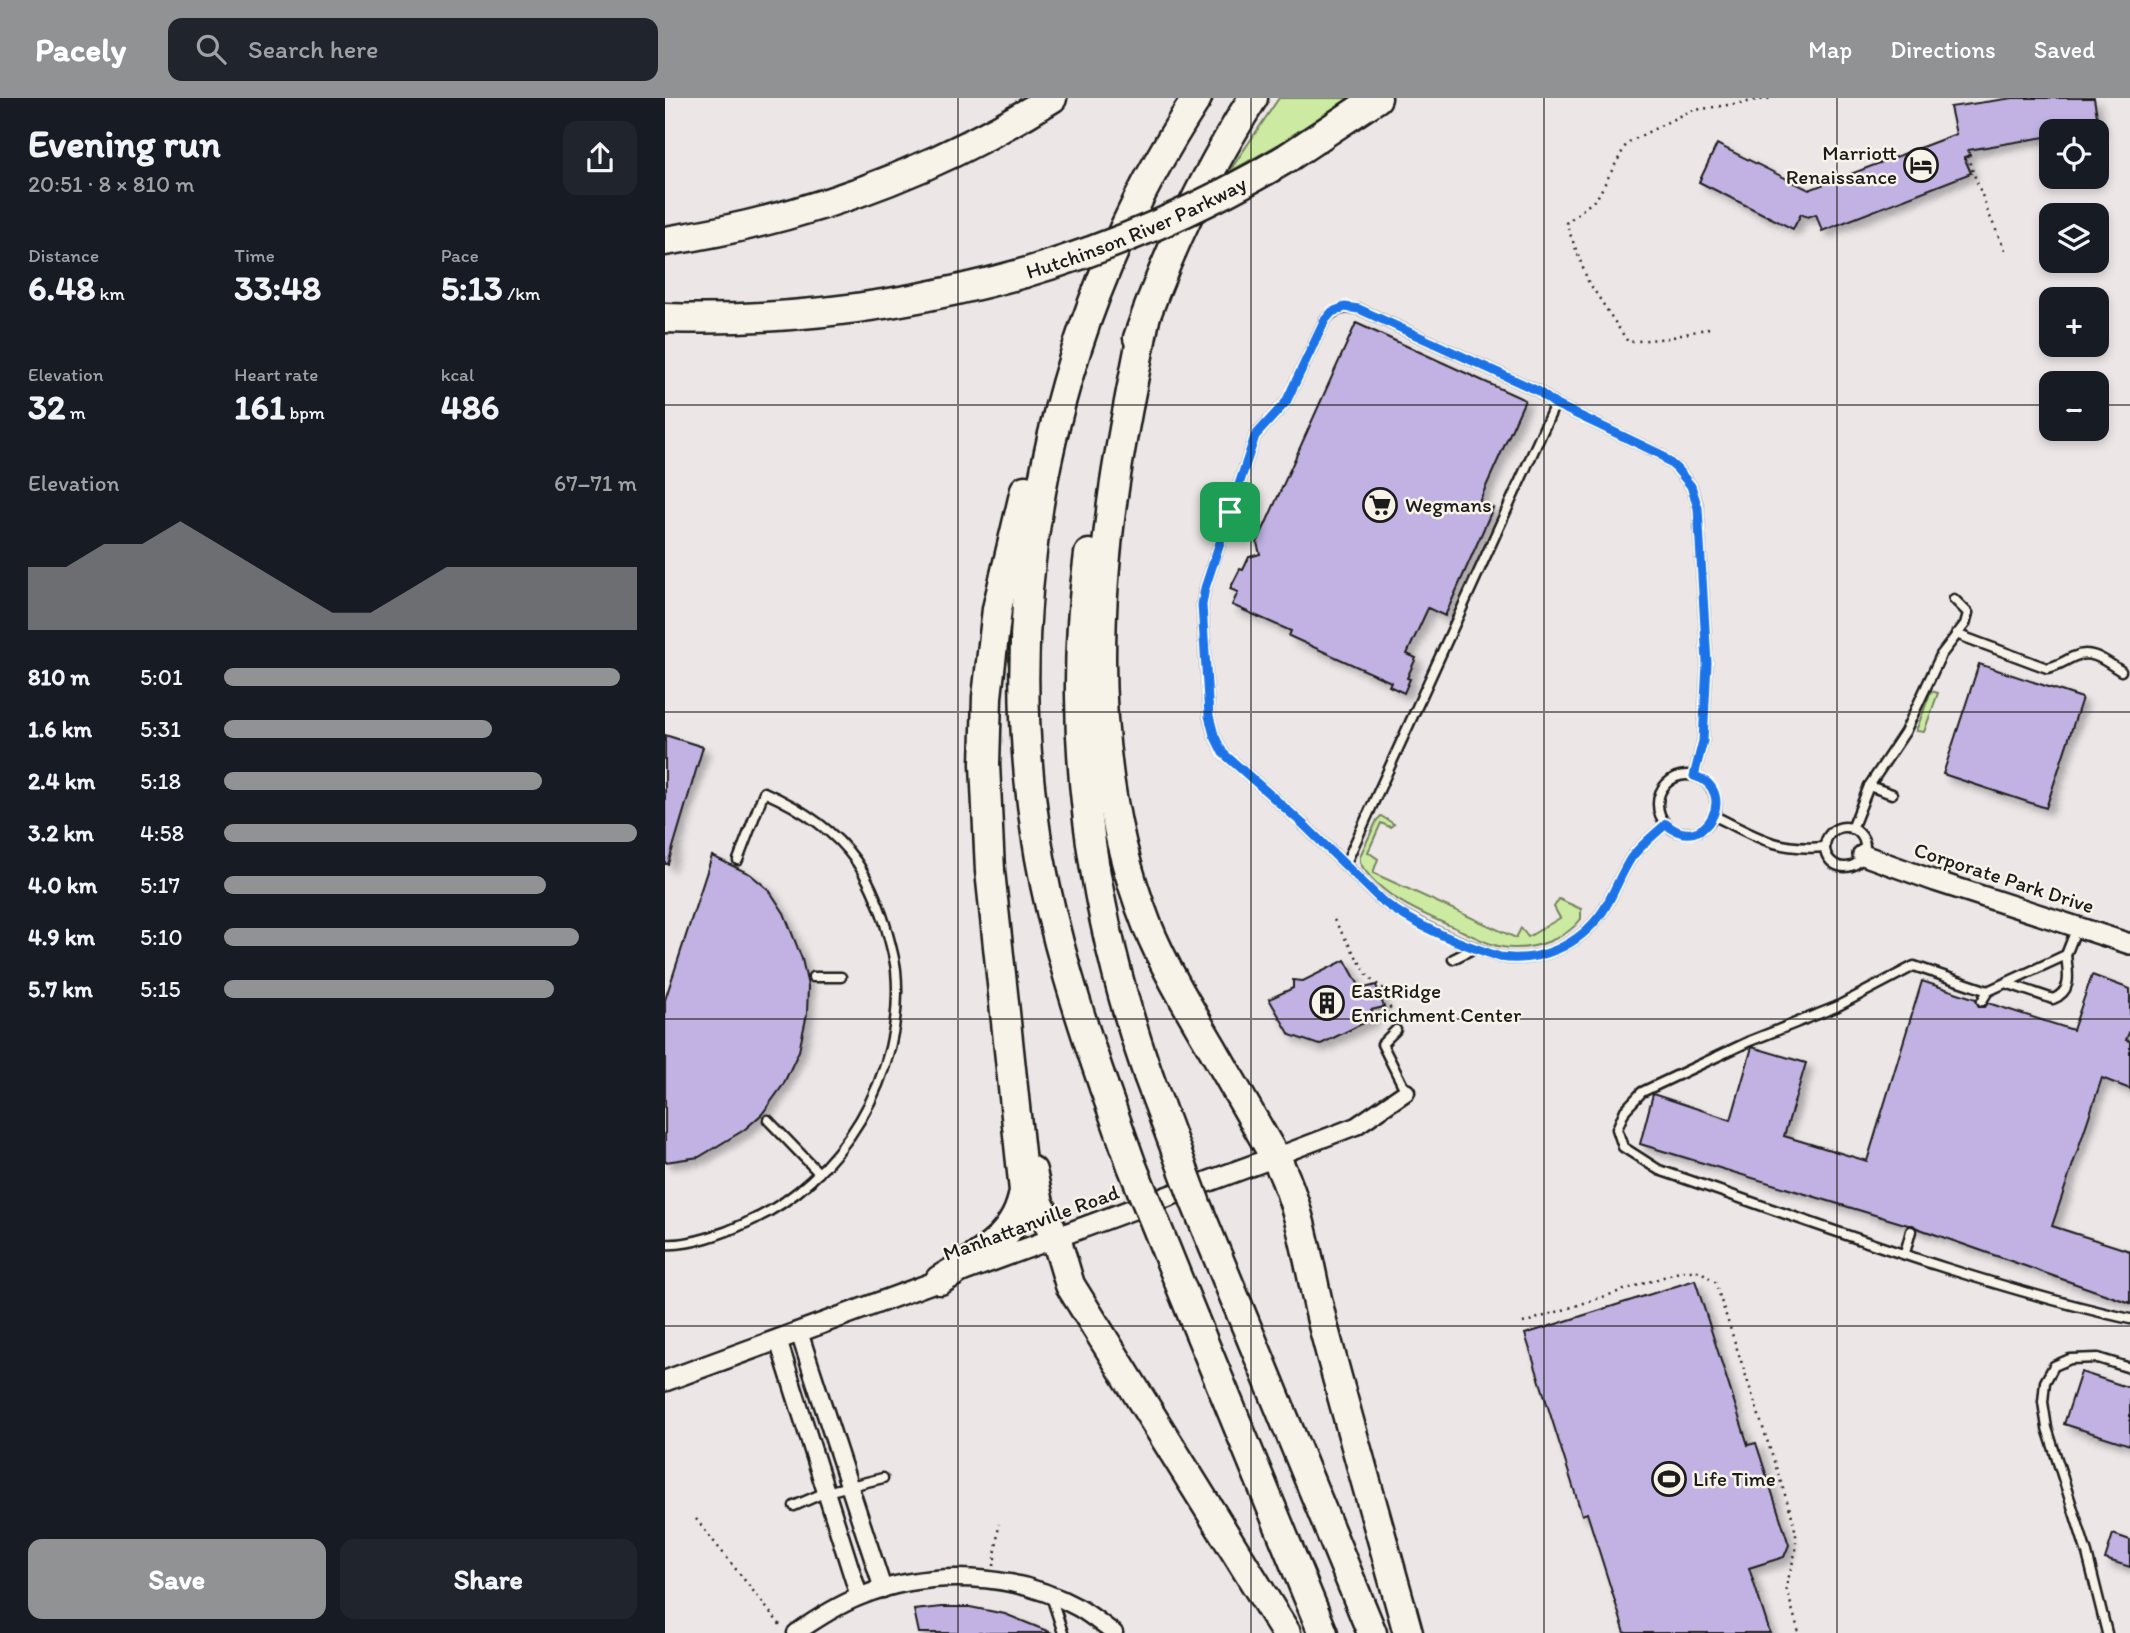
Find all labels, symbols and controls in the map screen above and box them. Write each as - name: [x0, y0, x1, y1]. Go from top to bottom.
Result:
- search box: [168, 18, 658, 81]
- text: Pacely: [35, 30, 126, 69]
- icon: search: [192, 30, 230, 68]
- text: Search here: [248, 33, 378, 65]
- text: Map: [1808, 35, 1852, 64]
- text: Directions: [1890, 35, 1996, 64]
- text: Saved: [2034, 35, 2095, 64]
- map controls: [2039, 119, 2109, 441]
- button: locate: [2039, 119, 2109, 189]
- text: Evening run: [28, 121, 221, 167]
- button: share: [563, 121, 637, 195]
- place label: Marriott Renaissance: [1786, 140, 1897, 189]
- hotel icon: Marriott Renaissance: [1902, 146, 1940, 184]
- text: 20:51 · 8 × 810 m: [28, 170, 195, 198]
- street label: Hutchinson River Parkway: [1023, 171, 1251, 284]
- button: layers: [2039, 203, 2109, 273]
- text: Distance: [28, 244, 99, 267]
- text: Time: [234, 244, 275, 267]
- text: Pace: [441, 244, 479, 267]
- text: 6.48: [28, 267, 95, 309]
- text: 33:48: [234, 267, 321, 309]
- text: 5:13: [441, 267, 503, 309]
- text: km: [95, 282, 125, 305]
- text: /km: [503, 282, 540, 305]
- button: +: [2039, 287, 2109, 357]
- text: Elevation: [28, 363, 104, 386]
- text: Heart rate: [234, 363, 318, 386]
- text: kcal: [441, 363, 474, 386]
- button: −: [2039, 371, 2109, 441]
- text: 32: [28, 386, 66, 428]
- text: 161: [234, 386, 285, 428]
- text: 486: [441, 386, 499, 428]
- text: m: [66, 401, 86, 424]
- text: bpm: [285, 401, 325, 424]
- text: Elevation: [28, 469, 119, 497]
- text: 67–71 m: [554, 469, 637, 497]
- pin: [1200, 482, 1260, 542]
- supermarket icon: Wegmans: [1361, 486, 1399, 524]
- place label: Wegmans: [1405, 492, 1492, 517]
- icon: arrive: [1211, 493, 1249, 531]
- text: 810 m: [28, 663, 90, 691]
- text: 5:01: [140, 663, 183, 691]
- text: 1.6 km: [28, 715, 92, 743]
- text: 5:31: [140, 715, 181, 743]
- text: 2.4 km: [28, 767, 95, 795]
- text: 5:18: [140, 767, 181, 795]
- text: 3.2 km: [28, 819, 94, 847]
- text: 4:58: [140, 819, 184, 847]
- street label: Corporate Park Drive: [1911, 837, 2097, 918]
- text: 4.0 km: [28, 871, 97, 899]
- text: 5:17: [140, 871, 180, 899]
- text: 4.9 km: [28, 923, 95, 951]
- text: 5:10: [140, 923, 183, 951]
- text: 5.7 km: [28, 975, 93, 1003]
- text: 5:15: [140, 975, 180, 1003]
- place label: EastRidge Enrichment Center: [1351, 978, 1522, 1027]
- building icon: EastRidge Enrichment Center: [1308, 984, 1346, 1022]
- street label: Manhattanville Road: [939, 1179, 1123, 1266]
- sports icon: Life Time: [1650, 1460, 1688, 1498]
- place label: Life Time: [1693, 1466, 1776, 1491]
- button: Save: [28, 1539, 326, 1619]
- button: Share: [340, 1539, 637, 1619]

